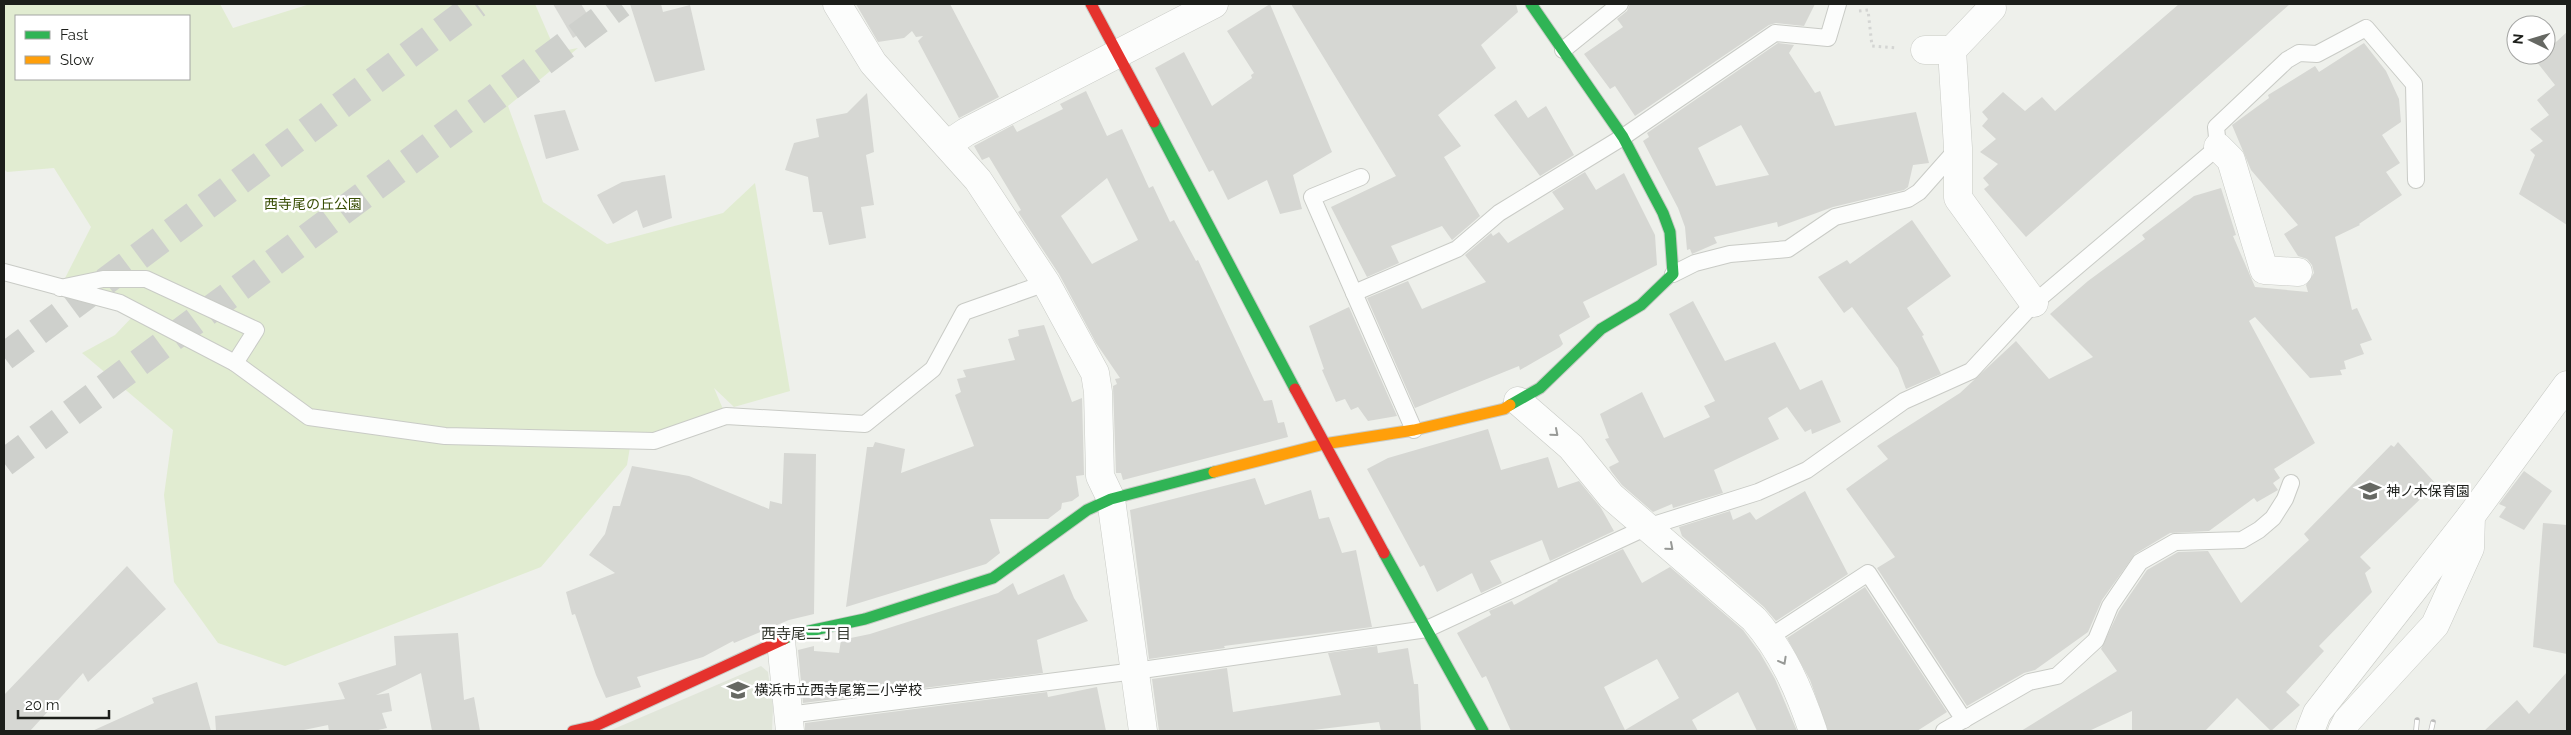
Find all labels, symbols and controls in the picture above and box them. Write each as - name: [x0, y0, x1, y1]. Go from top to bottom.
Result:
- legend: [15, 15, 190, 80]
- north arrow: [2506, 15, 2556, 65]
- text: Fast: [60, 26, 88, 44]
- text: N: [2510, 33, 2526, 45]
- text: Slow: [60, 51, 94, 69]
- park label: 西寺尾の丘公園: [264, 196, 362, 212]
- one-way arrow: [1549, 427, 1558, 436]
- school or university icon: 神ノ木保育園: [2357, 478, 2383, 504]
- place label: 神ノ木保育園: [2386, 483, 2470, 499]
- one-way arrow: [1664, 541, 1673, 550]
- district label: 西寺尾二丁目: [761, 625, 851, 643]
- one-way arrow: [1777, 656, 1787, 665]
- school or university icon: 横浜市立西寺尾第二小学校: [725, 677, 751, 703]
- place label: 横浜市立西寺尾第二小学校: [754, 682, 922, 698]
- scale bar: [18, 688, 109, 720]
- text: 20 m: [25, 696, 60, 714]

